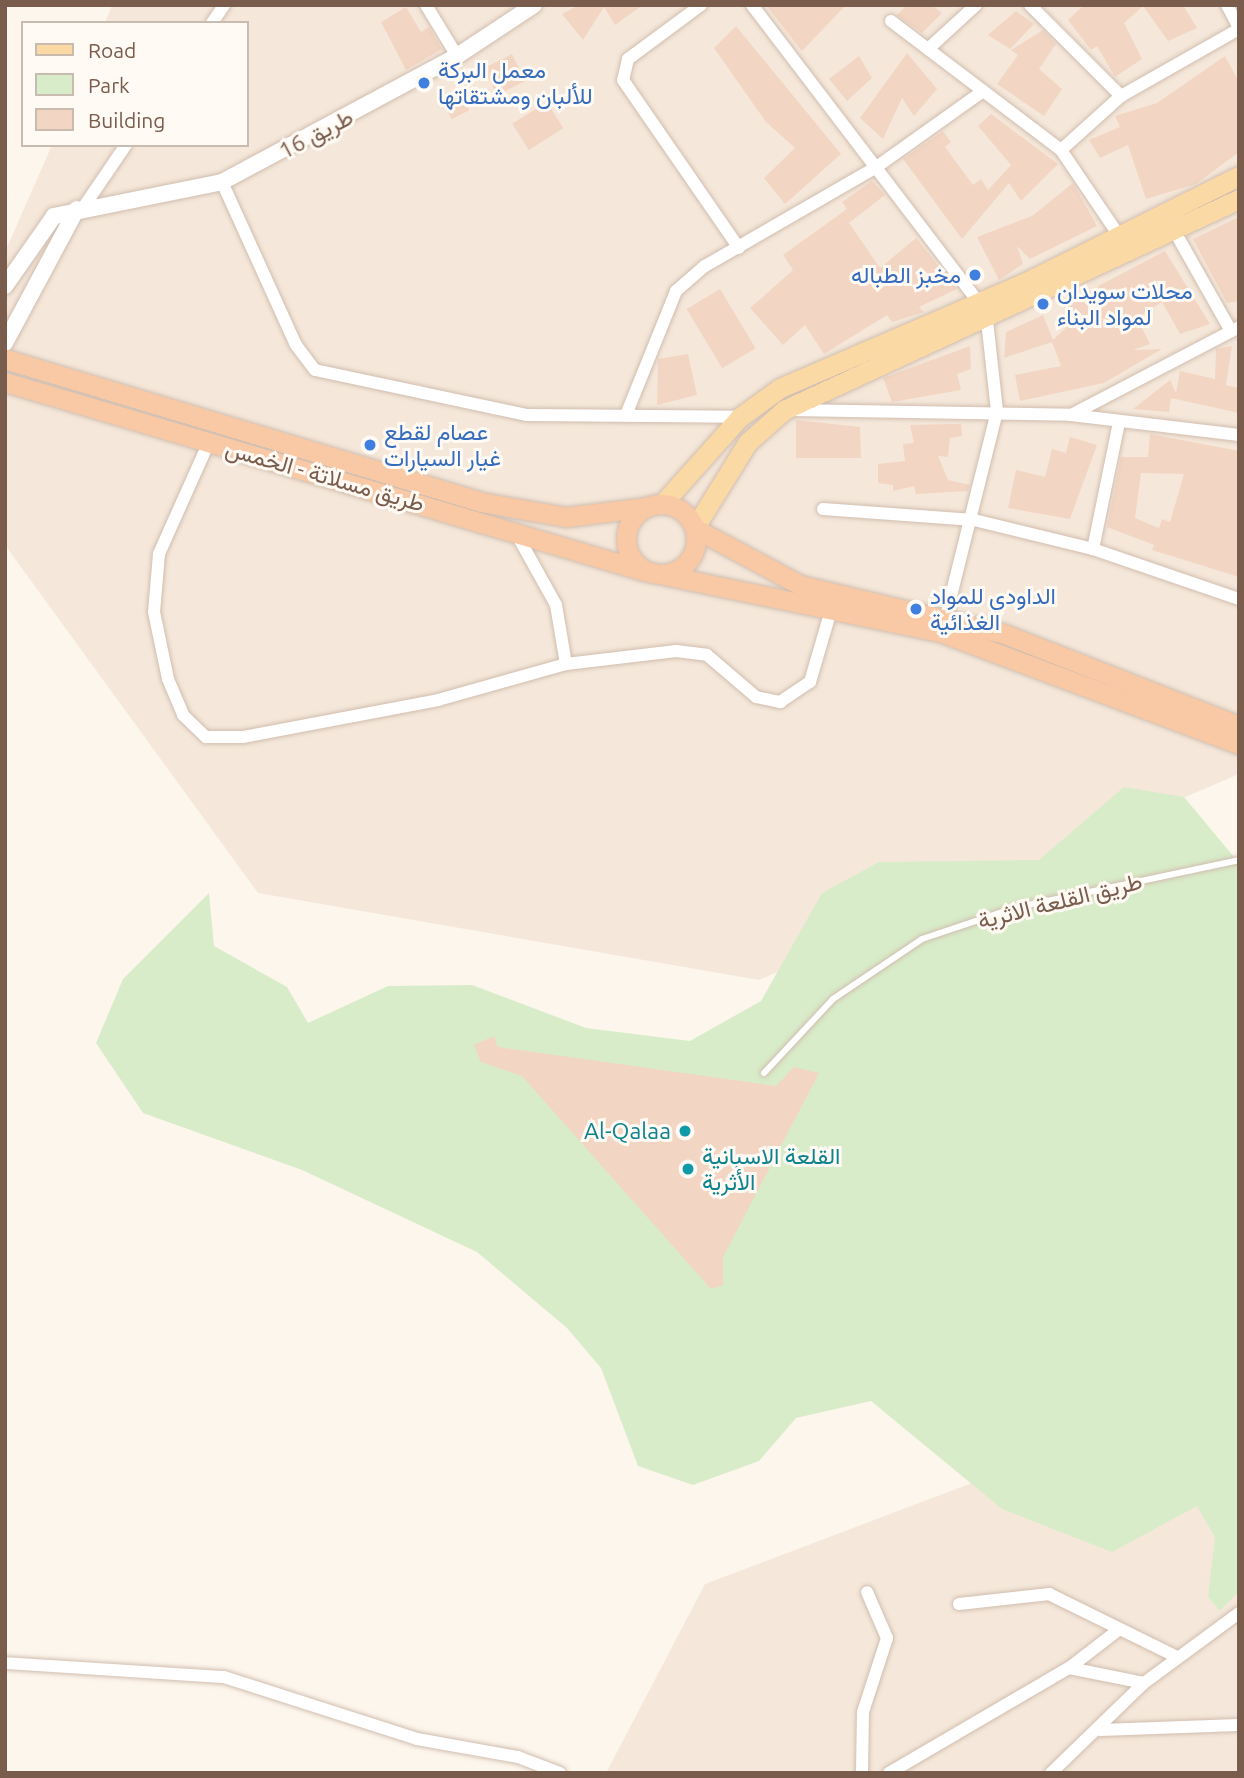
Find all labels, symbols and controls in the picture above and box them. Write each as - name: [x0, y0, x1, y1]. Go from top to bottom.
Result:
- legend: [21, 21, 248, 147]
- text: Road: [88, 38, 136, 62]
- place label: معمل البركة للألبان ومشتقاتها: [438, 56, 593, 110]
- text: Park: [88, 73, 130, 97]
- marker: معمل البركة للألبان ومشتقاتها: [416, 75, 432, 91]
- street label: طريق 16: [274, 103, 358, 165]
- text: Building: [88, 108, 165, 132]
- place label: مخبز الطباله: [851, 261, 961, 289]
- marker: مخبز الطباله: [967, 267, 983, 283]
- place label: محلات سويدان لمواد البناء: [1057, 277, 1193, 331]
- marker: محلات سويدان لمواد البناء: [1035, 296, 1051, 312]
- place label: عصام لقطع غيار السيارات: [384, 418, 501, 472]
- street label: طريق مسلاتة - الخمس: [222, 434, 428, 518]
- marker: عصام لقطع غيار السيارات: [362, 437, 378, 453]
- place label: الداودي للمواد الغذائية: [930, 582, 1056, 636]
- marker: الداودي للمواد الغذائية: [908, 601, 924, 617]
- street label: طريق القلعة الاثرية: [975, 867, 1145, 935]
- place label: Al-Qalaa: [584, 1117, 671, 1145]
- marker: Al-Qalaa: [677, 1123, 693, 1139]
- place label: القلعة الاسبانية الأثرية: [702, 1142, 840, 1196]
- marker: القلعة الاسبانية الأثرية: [680, 1161, 696, 1177]

